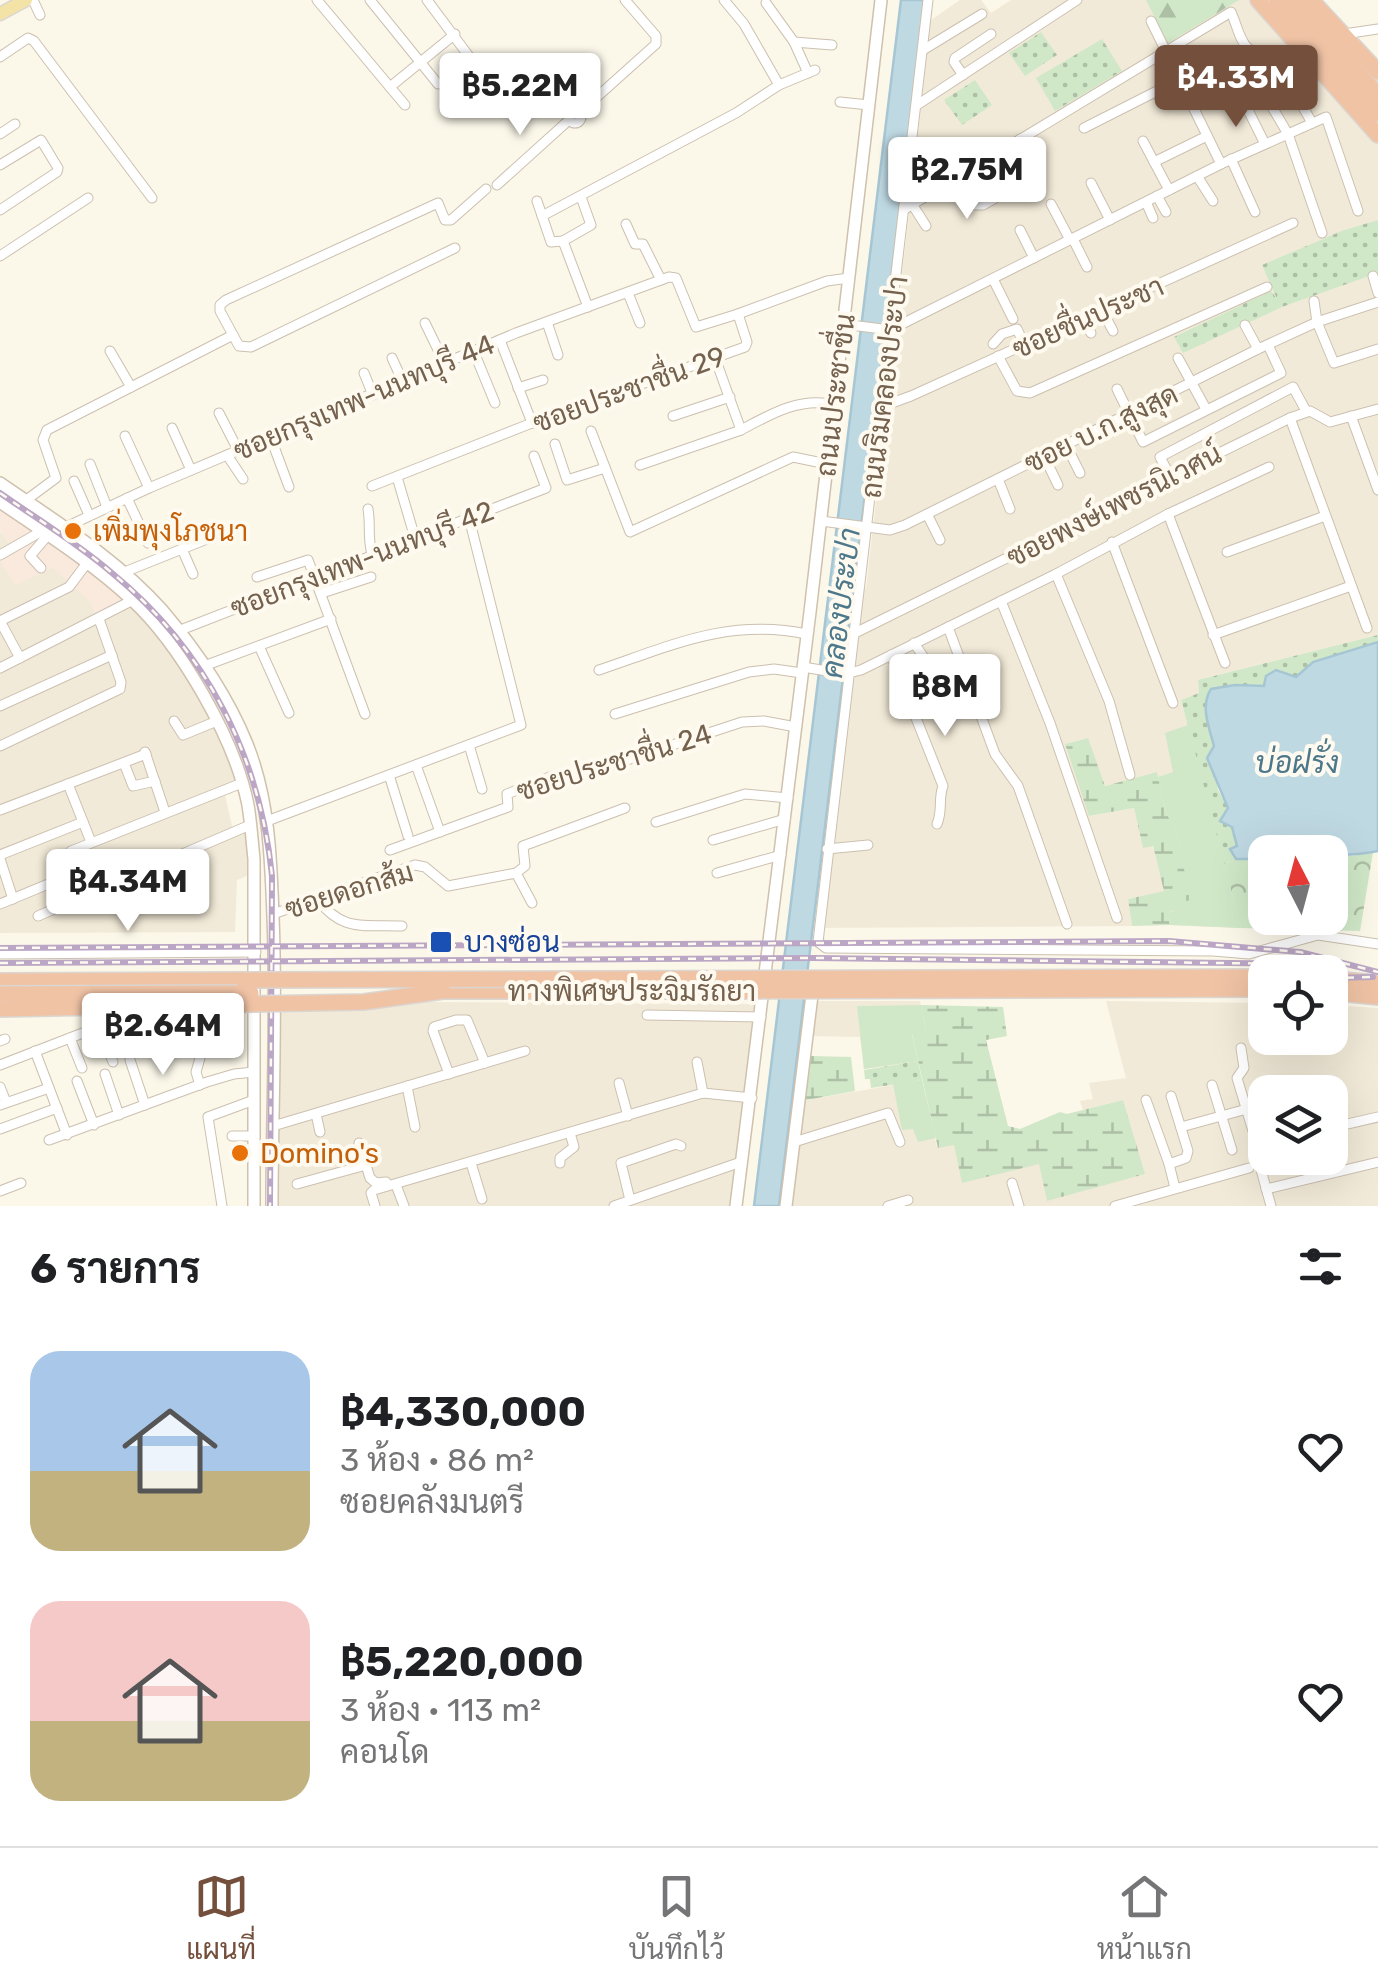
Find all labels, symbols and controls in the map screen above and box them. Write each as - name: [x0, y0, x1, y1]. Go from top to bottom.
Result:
- pin: ฿4.33M: [1155, 45, 1317, 130]
- pin: ฿5.22M: [439, 53, 601, 138]
- text: ฿4.33M: [1177, 58, 1295, 96]
- text: ฿5.22M: [461, 66, 579, 104]
- pin: ฿2.75M: [886, 137, 1048, 222]
- text: ฿2.75M: [910, 150, 1024, 188]
- street label: ซอยชื่นประชา: [1004, 262, 1169, 365]
- street label: ถนนริมคลองประปา: [854, 274, 915, 500]
- street label: ถนนประชาชื่น: [801, 311, 862, 479]
- street label: ซอยกรุงเทพ-นนทบุรี 44: [228, 326, 501, 470]
- street label: ซอยประชาชื่น 29: [526, 332, 730, 439]
- street label: ซอย บ.ก.สูงสุด: [1019, 377, 1185, 483]
- street label: ซอยพงษ์เพชรนิเวศน์: [1000, 434, 1227, 574]
- street label: ซอยกรุงเทพ-นนทบุรี 42: [225, 492, 500, 628]
- place label: เพิ่มพุงโภชนา: [93, 508, 248, 551]
- marker: เพิ่มพุงโภชนา: [62, 520, 84, 542]
- water label: คลองประปา: [814, 526, 868, 680]
- pin: ฿8M: [897, 654, 993, 739]
- text: ฿8M: [911, 667, 979, 705]
- street label: ซอยประชาชื่น 24: [510, 709, 716, 808]
- water label: บ่อฝรั่ง: [1255, 738, 1339, 781]
- north arrow: [1248, 835, 1348, 935]
- map controls: [1248, 835, 1348, 1175]
- pin: ฿4.34M: [47, 849, 209, 934]
- street label: ซอยดอกส้ม: [280, 853, 417, 926]
- text: ฿4.34M: [68, 862, 188, 900]
- place label: บางซ่อน: [464, 925, 560, 959]
- marker: บางซ่อน: [428, 929, 454, 955]
- button: locate: [1248, 955, 1348, 1055]
- street label: ทางพิเศษประจิมรัถยา: [508, 973, 756, 1008]
- pin: ฿2.64M: [82, 993, 244, 1078]
- text: ฿2.64M: [104, 1006, 222, 1044]
- button: layers: [1248, 1075, 1348, 1175]
- place label: Domino's: [260, 1137, 379, 1170]
- marker: Domino's: [229, 1142, 251, 1164]
- icon: filters: [1293, 1239, 1348, 1294]
- text: 6 รายการ: [30, 1244, 201, 1294]
- text: ฿4,330,000: [340, 1387, 586, 1437]
- icon: home: [110, 1391, 230, 1511]
- icon: heart: [1293, 1424, 1348, 1479]
- text: 3 ห้อง · 86 m²: [340, 1441, 534, 1479]
- text: ซอยคลังมนตรี: [340, 1483, 524, 1521]
- text: ฿5,220,000: [340, 1637, 584, 1687]
- icon: home: [110, 1641, 230, 1761]
- icon: heart: [1293, 1674, 1348, 1729]
- text: 3 ห้อง · 113 m²: [340, 1691, 541, 1729]
- text: คอนโด: [340, 1733, 430, 1771]
- tab: แผนที่: [186, 1869, 256, 1966]
- tab: บันทึกไว้: [629, 1869, 724, 1966]
- tab: หน้าแรก: [1097, 1869, 1192, 1966]

